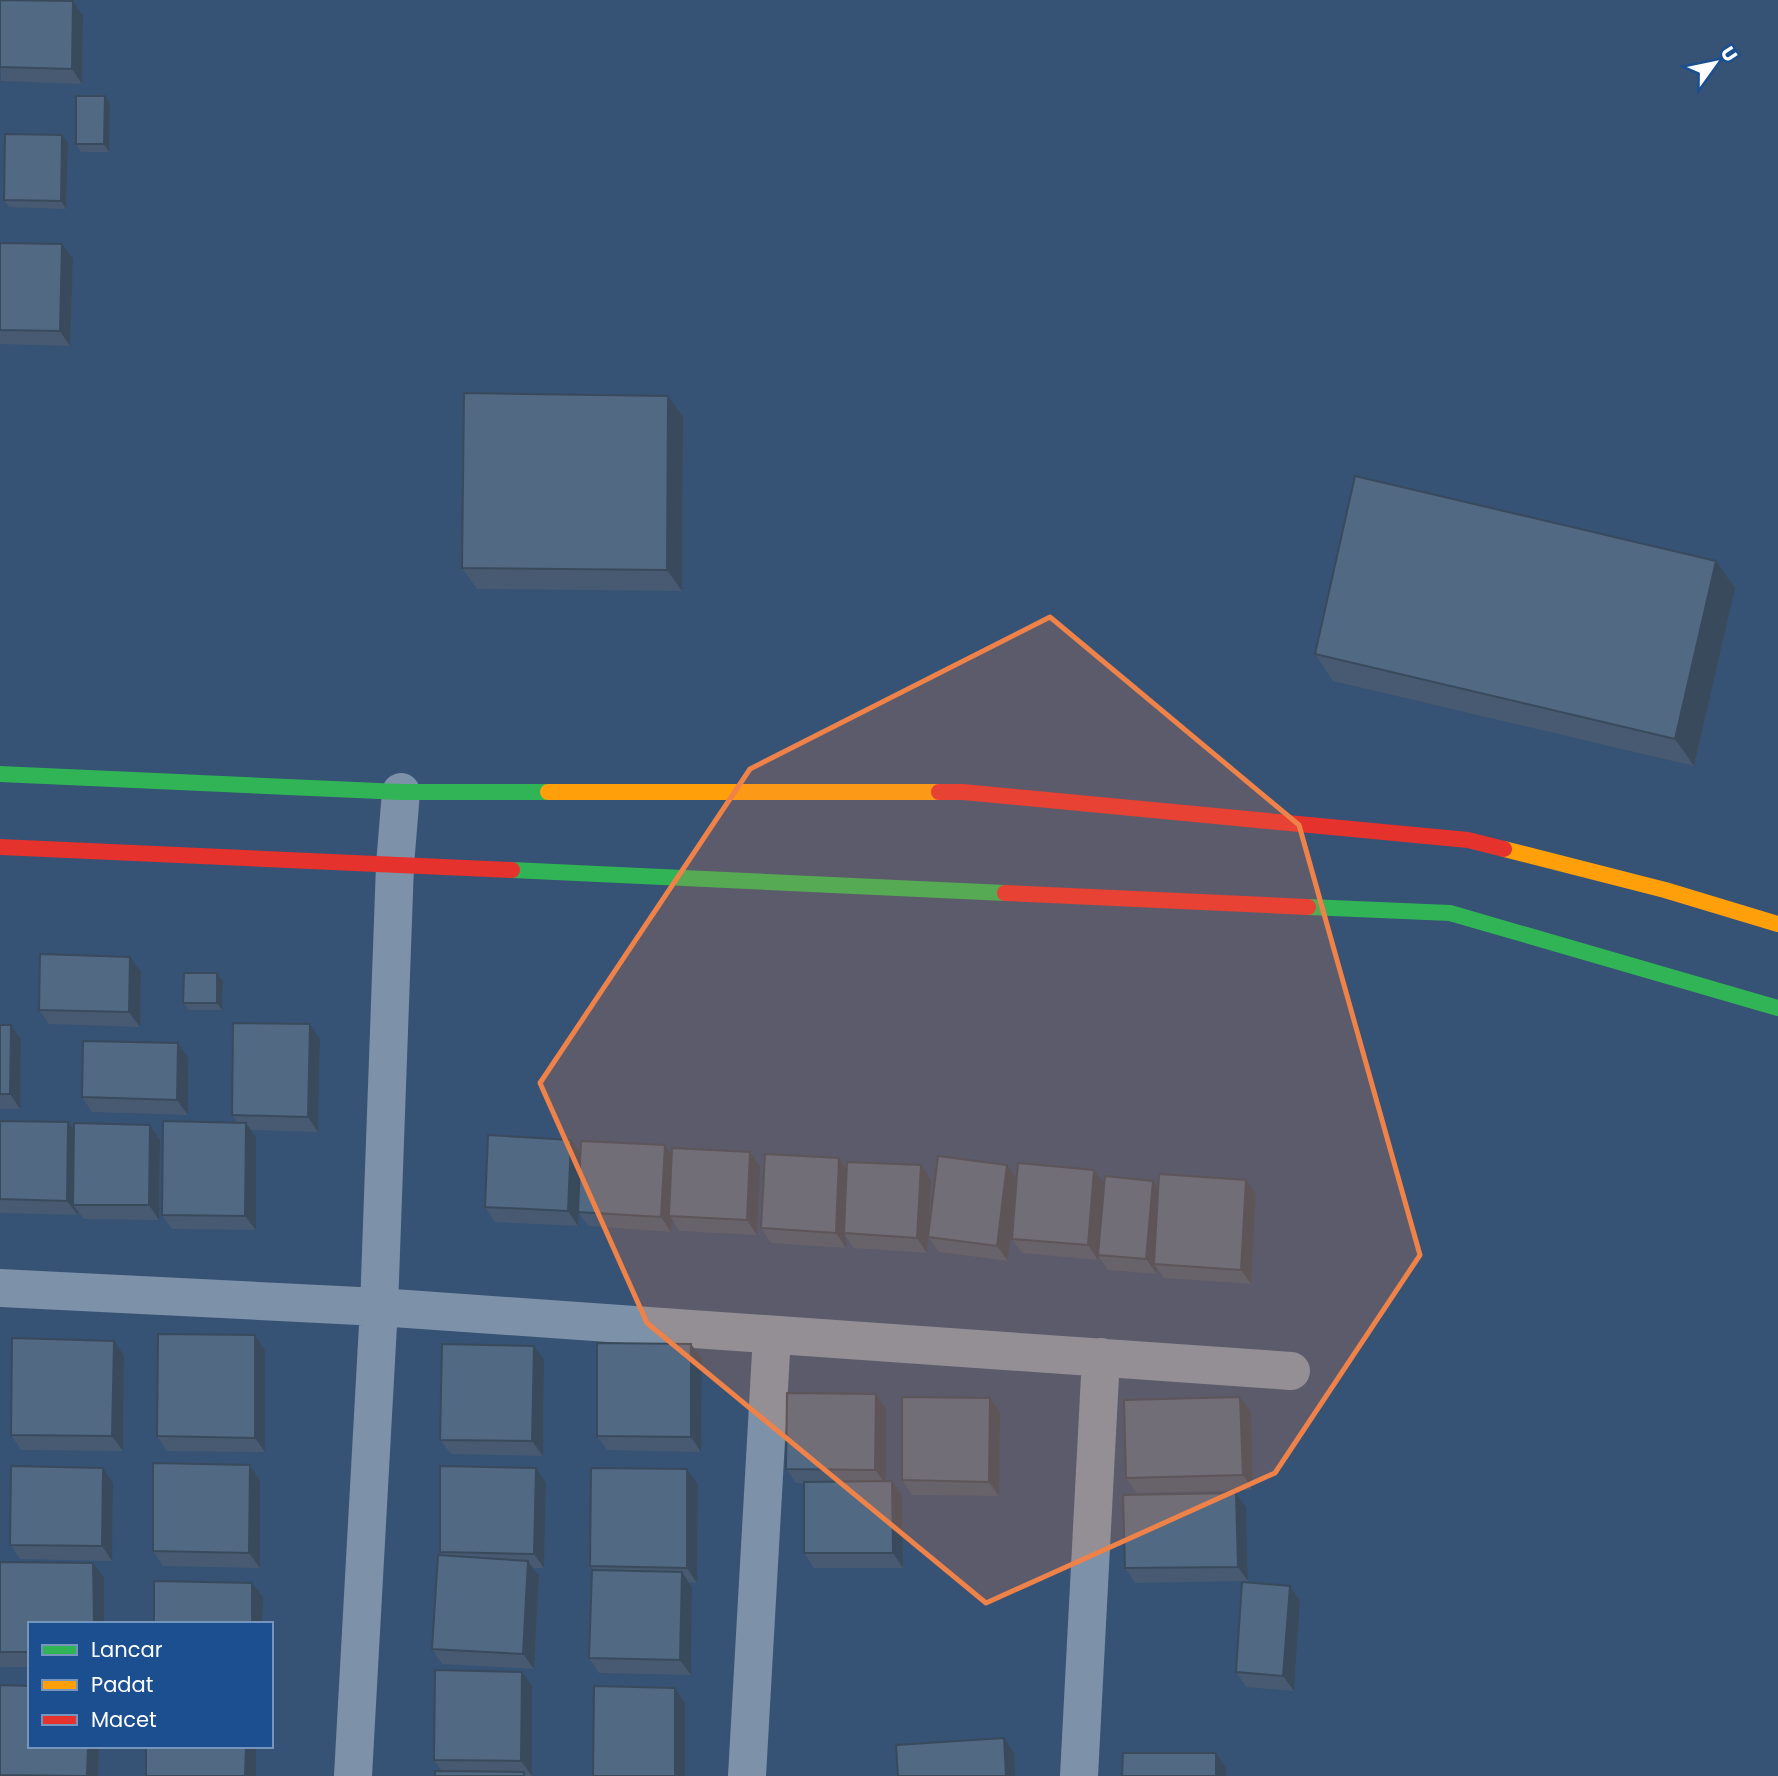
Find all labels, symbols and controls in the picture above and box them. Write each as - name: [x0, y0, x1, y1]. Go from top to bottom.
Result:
- north arrow: [1680, 28, 1750, 98]
- text: U: [1714, 41, 1744, 67]
- legend: [28, 1622, 273, 1748]
- text: Lancar: [91, 1635, 163, 1664]
- text: Padat: [91, 1670, 153, 1699]
- text: Macet: [91, 1705, 157, 1734]

